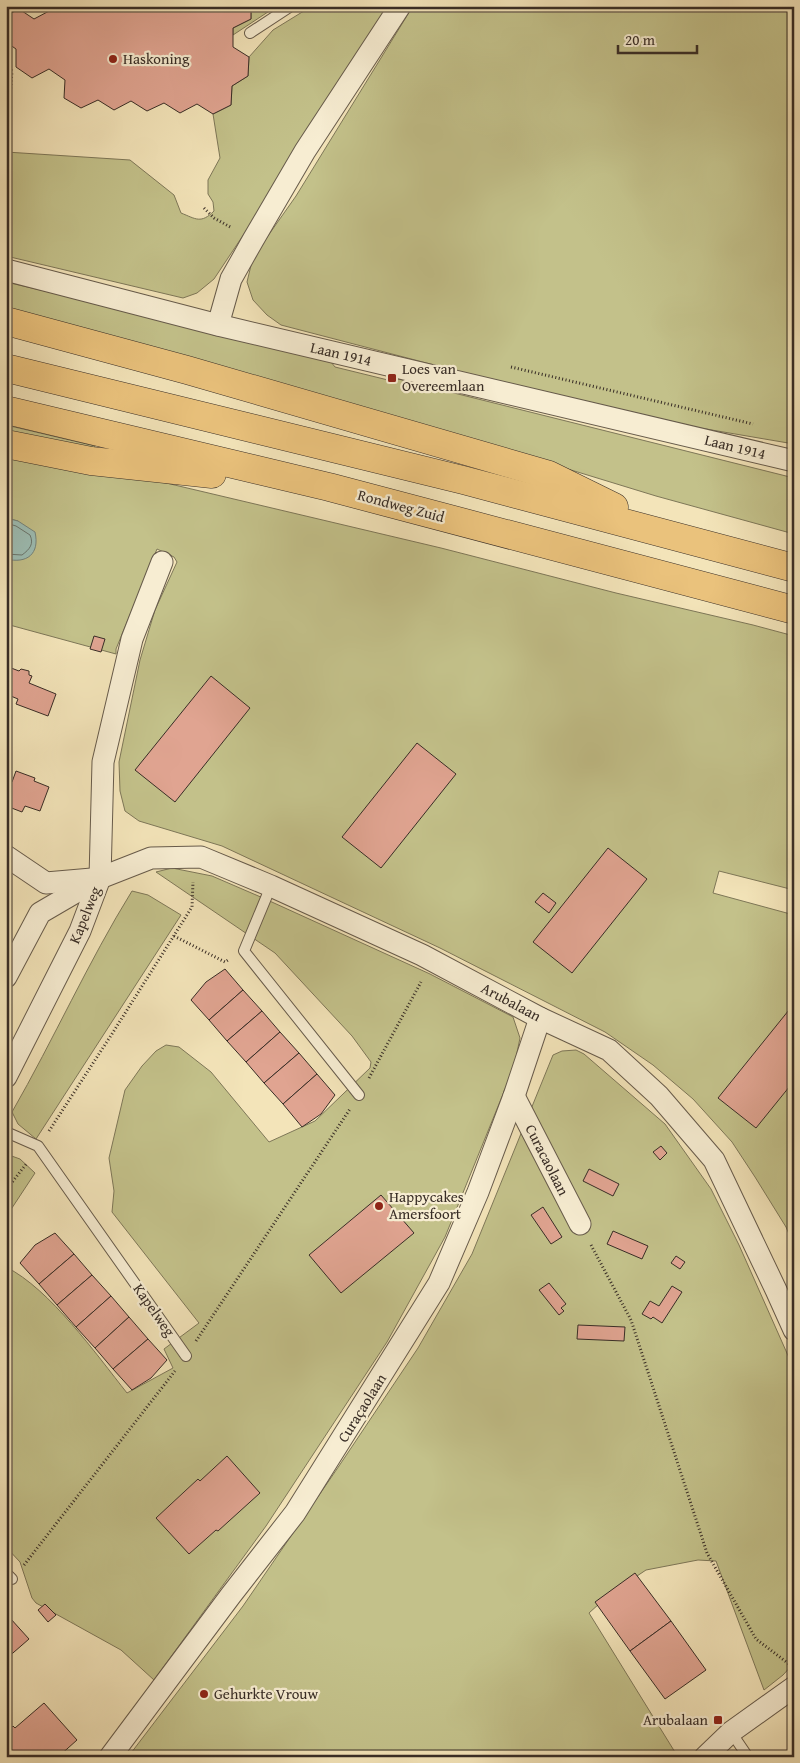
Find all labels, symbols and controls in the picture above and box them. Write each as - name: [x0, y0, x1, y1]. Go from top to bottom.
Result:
- scale bar: [618, 22, 696, 54]
- text: 20 m: [625, 29, 656, 50]
- place label: Haskoning: [123, 48, 190, 69]
- marker: Haskoning: [107, 53, 119, 65]
- street label: Laan 1914: [308, 336, 374, 371]
- place label: Loes van Overeemlaan: [402, 358, 485, 396]
- marker: Loes van Overeemlaan: [386, 372, 398, 384]
- street label: Laan 1914: [702, 429, 768, 464]
- street label: Rondweg Zuid: [355, 484, 447, 527]
- street label: Kapelweg: [64, 882, 106, 947]
- street label: Arubalaan: [478, 977, 545, 1026]
- street label: Curacaolaan: [520, 1120, 575, 1200]
- place label: Happycakes Amersfoort: [389, 1186, 464, 1224]
- marker: Happycakes Amersfoort: [373, 1200, 385, 1212]
- street label: Kapelweg: [129, 1279, 181, 1341]
- street label: Curaçaolaan: [332, 1369, 391, 1446]
- place label: Gehurkte Vrouw: [214, 1683, 318, 1704]
- marker: Gehurkte Vrouw: [198, 1688, 210, 1700]
- place label: Arubalaan: [643, 1709, 709, 1730]
- marker: Arubalaan: [712, 1714, 724, 1726]

